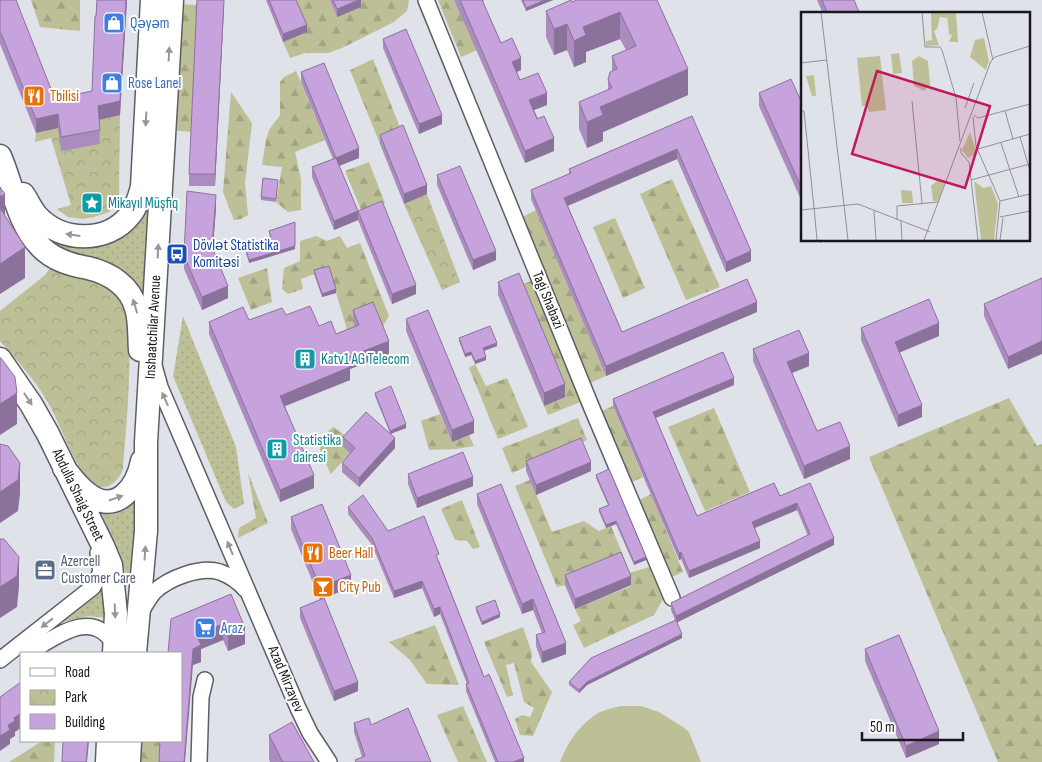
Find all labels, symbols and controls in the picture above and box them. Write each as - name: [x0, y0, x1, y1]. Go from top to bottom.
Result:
- shop icon: Qəyəm: [102, 11, 126, 35]
- inset map: [801, 12, 1030, 241]
- place label: Qəyəm: [130, 14, 170, 33]
- one-way arrow: [166, 46, 174, 62]
- shop icon: Rose Lanel: [100, 71, 124, 95]
- place label: Rose Lanel: [128, 74, 181, 93]
- restaurant icon: Tbilisi: [22, 84, 46, 108]
- place label: Tbilisi: [50, 87, 79, 106]
- one-way arrow: [141, 111, 149, 127]
- place icon: Mikayıl Müşfiq: [80, 191, 104, 215]
- place label: Mikayıl Müşfiq: [108, 194, 178, 213]
- one-way arrow: [65, 231, 81, 239]
- place label: Dövlət Statistika Komitəsi: [193, 236, 279, 272]
- bus stop icon: Dövlət Statistika Komitəsi: [165, 242, 189, 266]
- one-way arrow: [154, 243, 162, 259]
- street label: Tagi Shabazi: [528, 268, 568, 332]
- street label: Inshaatchilar Avenue: [141, 274, 165, 380]
- one-way arrow: [130, 299, 138, 314]
- building icon: Katv1 AG Telecom: [293, 347, 317, 371]
- place label: Katv1 AG Telecom: [321, 350, 410, 369]
- one-way arrow: [23, 392, 33, 406]
- one-way arrow: [161, 392, 169, 406]
- place label: Statistika dairesi: [293, 431, 342, 467]
- building icon: Statistika dairesi: [265, 437, 289, 461]
- street label: Abdulla Shaig Street: [47, 445, 109, 545]
- one-way arrow: [109, 494, 124, 502]
- one-way arrow: [225, 541, 233, 555]
- restaurant icon: Beer Hall: [301, 541, 325, 565]
- place label: Beer Hall: [329, 544, 373, 563]
- one-way arrow: [141, 545, 149, 561]
- place label: Azercell Customer Care: [60, 552, 136, 588]
- office icon: Azercell Customer Care: [33, 558, 57, 582]
- bar icon: City Pub: [311, 575, 335, 599]
- place label: City Pub: [339, 578, 381, 597]
- one-way arrow: [112, 604, 120, 620]
- supermarket icon: Araz: [193, 616, 217, 640]
- one-way arrow: [41, 618, 54, 629]
- place label: Araz: [220, 619, 244, 638]
- street label: Azad Mirzayev: [263, 642, 309, 715]
- legend: [20, 652, 182, 742]
- text: Road: [65, 663, 90, 682]
- text: Park: [65, 688, 87, 707]
- scale bar: [862, 710, 963, 742]
- text: Building: [65, 713, 105, 732]
- text: 50 m: [870, 718, 895, 737]

